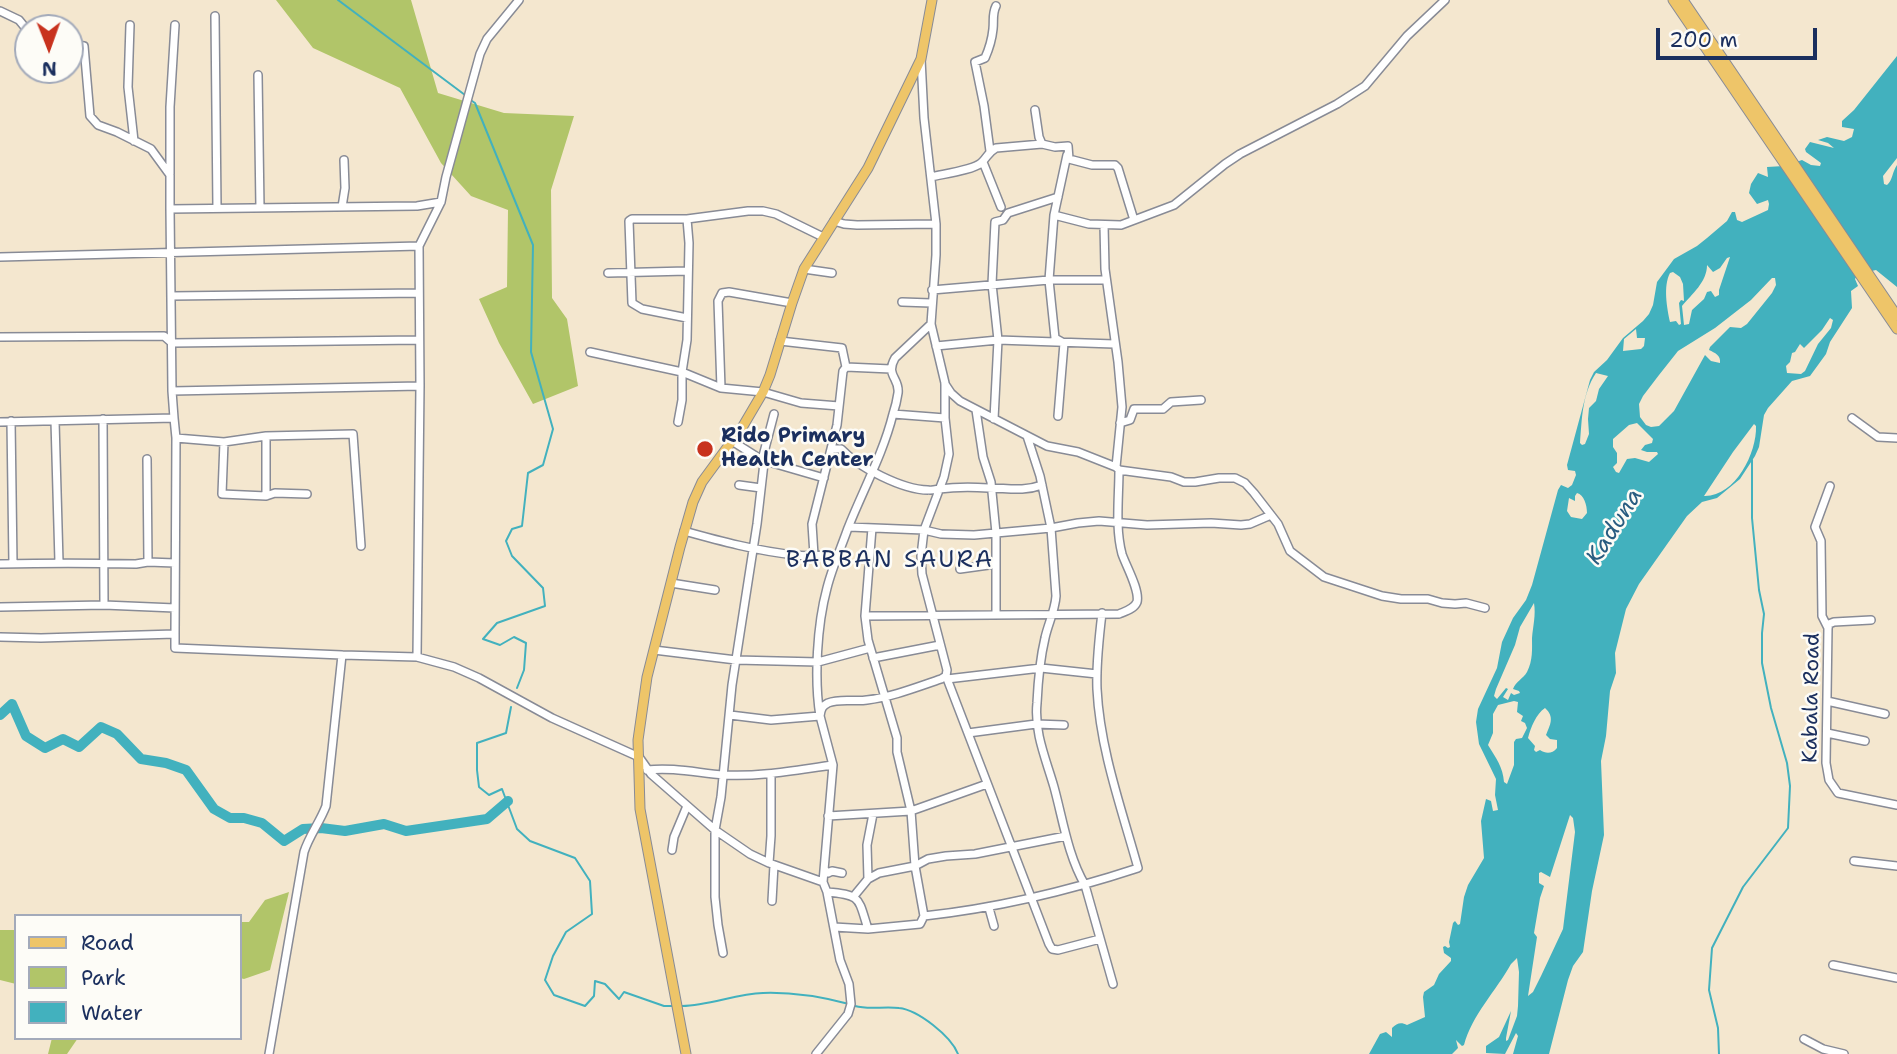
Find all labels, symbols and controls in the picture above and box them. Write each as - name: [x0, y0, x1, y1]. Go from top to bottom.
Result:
- north arrow: [14, 14, 84, 84]
- scale bar: [1659, 14, 1820, 58]
- text: 200 m: [1669, 26, 1738, 54]
- text: N: [42, 56, 57, 81]
- place label: Rido Primary Health Center: [721, 424, 874, 474]
- marker: Rido Primary Health Center: [695, 439, 715, 459]
- water label: Kaduna: [1581, 484, 1649, 570]
- district label: BABBAN SAURA: [787, 547, 993, 575]
- street label: Kabala Road: [1798, 633, 1826, 763]
- legend: [14, 914, 242, 1040]
- text: Road: [81, 929, 134, 957]
- text: Park: [81, 964, 126, 992]
- text: Water: [81, 999, 143, 1027]

